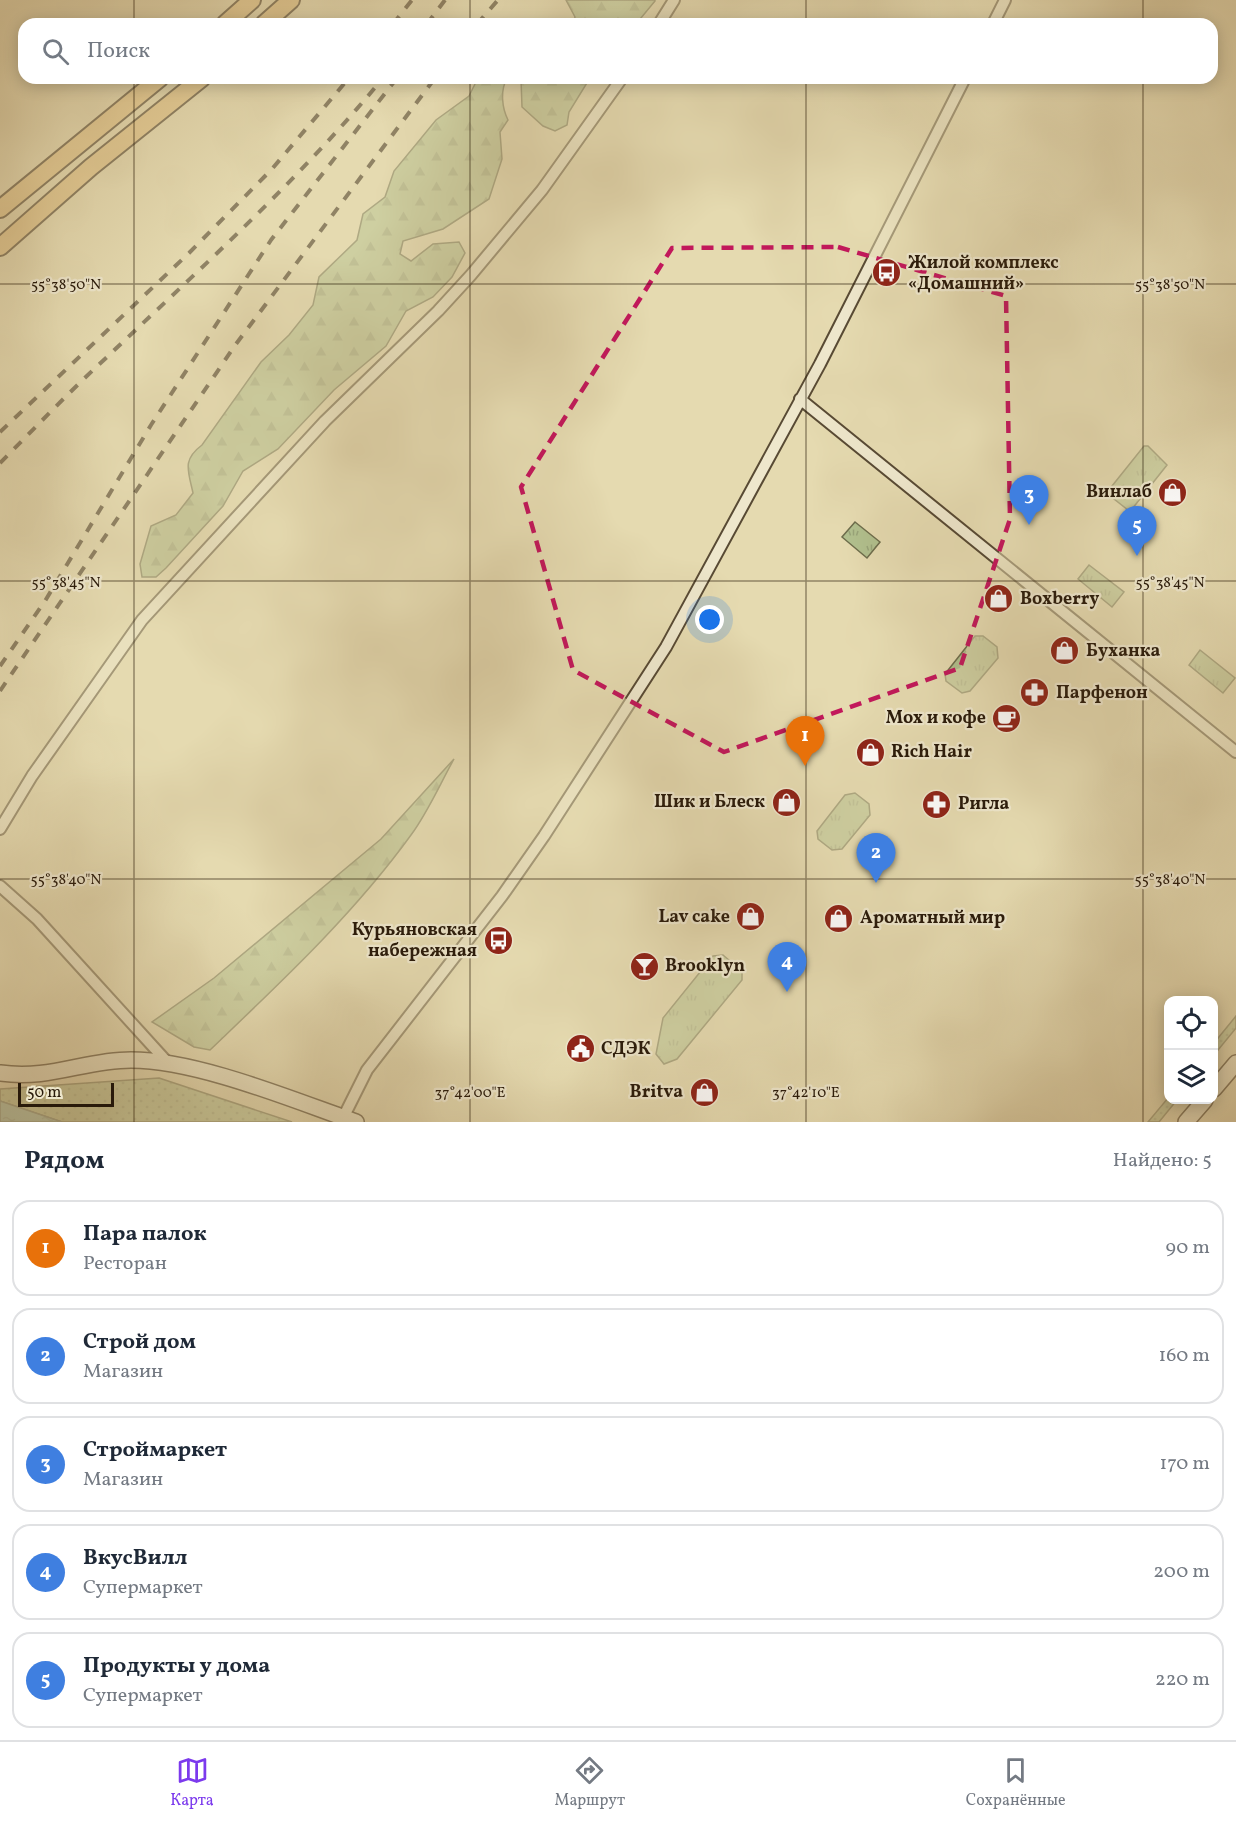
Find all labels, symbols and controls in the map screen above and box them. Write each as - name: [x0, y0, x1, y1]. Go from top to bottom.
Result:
- search box: [18, 18, 1218, 84]
- icon: search: [39, 35, 72, 68]
- text: Поиск: [87, 36, 150, 67]
- place label: Жилой комплекс «Домашний»: [908, 251, 1059, 297]
- bus stop icon: Жилой комплекс «Домашний»: [871, 257, 903, 289]
- text: 55°38'50"N: [31, 275, 101, 296]
- text: 55°38'50"N: [1135, 275, 1205, 296]
- pin: 3: [1010, 476, 1048, 525]
- shop icon: Винлаб: [1157, 476, 1189, 508]
- place label: Винлаб: [1086, 480, 1152, 505]
- pin: 5: [1118, 506, 1156, 556]
- text: 55°38'45"N: [31, 573, 101, 594]
- text: 55°38'45"N: [1135, 573, 1205, 594]
- shop icon: Boxberry: [983, 583, 1015, 615]
- place label: Boxberry: [1020, 587, 1099, 612]
- your location: [695, 605, 724, 634]
- shop icon: Буханка: [1049, 635, 1081, 667]
- place label: Буханка: [1086, 639, 1161, 664]
- pharmacy icon: Парфенон: [1019, 677, 1051, 709]
- place label: Парфенон: [1056, 681, 1148, 706]
- cafe icon: Мох и кофе: [991, 702, 1023, 734]
- place label: Мох и кофе: [886, 706, 986, 731]
- pin: 1: [786, 716, 824, 766]
- shop icon: Rich Hair: [854, 736, 886, 768]
- place label: Rich Hair: [891, 740, 972, 765]
- shop icon: Шик и Блеск: [770, 786, 802, 818]
- pharmacy icon: Ригла: [921, 788, 953, 820]
- place label: Шик и Блеск: [654, 790, 765, 815]
- place label: Ригла: [958, 792, 1010, 817]
- pin: 2: [856, 834, 896, 883]
- text: 55°38'40"N: [31, 870, 101, 891]
- text: 55°38'40"N: [1135, 870, 1205, 891]
- shop icon: Lav cake: [735, 901, 767, 933]
- shop icon: Ароматный мир: [823, 902, 855, 934]
- place label: Lav cake: [658, 905, 730, 930]
- place label: Ароматный мир: [860, 906, 1005, 931]
- place label: Курьяновская набережная: [352, 918, 477, 964]
- bus stop icon: Курьяновская набережная: [482, 924, 514, 956]
- pin: 4: [768, 942, 806, 992]
- bar icon: Brooklyn: [628, 950, 660, 982]
- place label: Brooklyn: [665, 954, 745, 979]
- map controls: [1164, 996, 1218, 1104]
- button: locate: [1164, 996, 1218, 1050]
- public building icon: СДЭК: [564, 1033, 596, 1065]
- place label: СДЭК: [601, 1037, 651, 1062]
- button: layers: [1164, 1050, 1218, 1104]
- shop icon: Britva: [688, 1076, 720, 1108]
- scale bar: [18, 1080, 114, 1108]
- place label: Britva: [630, 1080, 683, 1105]
- text: 50 m: [27, 1082, 61, 1104]
- text: 37°42'00"E: [435, 1083, 505, 1104]
- text: 37°42'10"E: [772, 1083, 840, 1104]
- text: Рядом: [24, 1143, 104, 1179]
- text: Найдено: 5: [1113, 1147, 1212, 1175]
- text: Пара палок: [83, 1219, 207, 1250]
- text: 1: [41, 1234, 50, 1262]
- text: 90 m: [1166, 1234, 1210, 1262]
- text: Ресторан: [83, 1250, 167, 1278]
- text: Строй дом: [83, 1327, 196, 1358]
- text: 2: [40, 1342, 51, 1370]
- text: 160 m: [1158, 1342, 1210, 1370]
- text: Магазин: [83, 1358, 163, 1386]
- text: Строймаркет: [83, 1435, 227, 1466]
- text: 3: [40, 1450, 51, 1478]
- text: 170 m: [1160, 1450, 1210, 1478]
- text: Магазин: [83, 1466, 163, 1494]
- text: ВкусВилл: [83, 1543, 187, 1574]
- text: 4: [39, 1558, 52, 1586]
- text: 200 m: [1153, 1558, 1210, 1586]
- text: Супермаркет: [83, 1574, 203, 1602]
- text: Продукты у дома: [83, 1651, 270, 1682]
- text: 5: [41, 1666, 50, 1694]
- text: 220 m: [1155, 1666, 1210, 1694]
- text: Супермаркет: [83, 1682, 203, 1710]
- tab: Карта: [170, 1754, 214, 1812]
- tab: Маршрут: [555, 1754, 625, 1812]
- tab: Сохранённые: [966, 1754, 1066, 1812]

